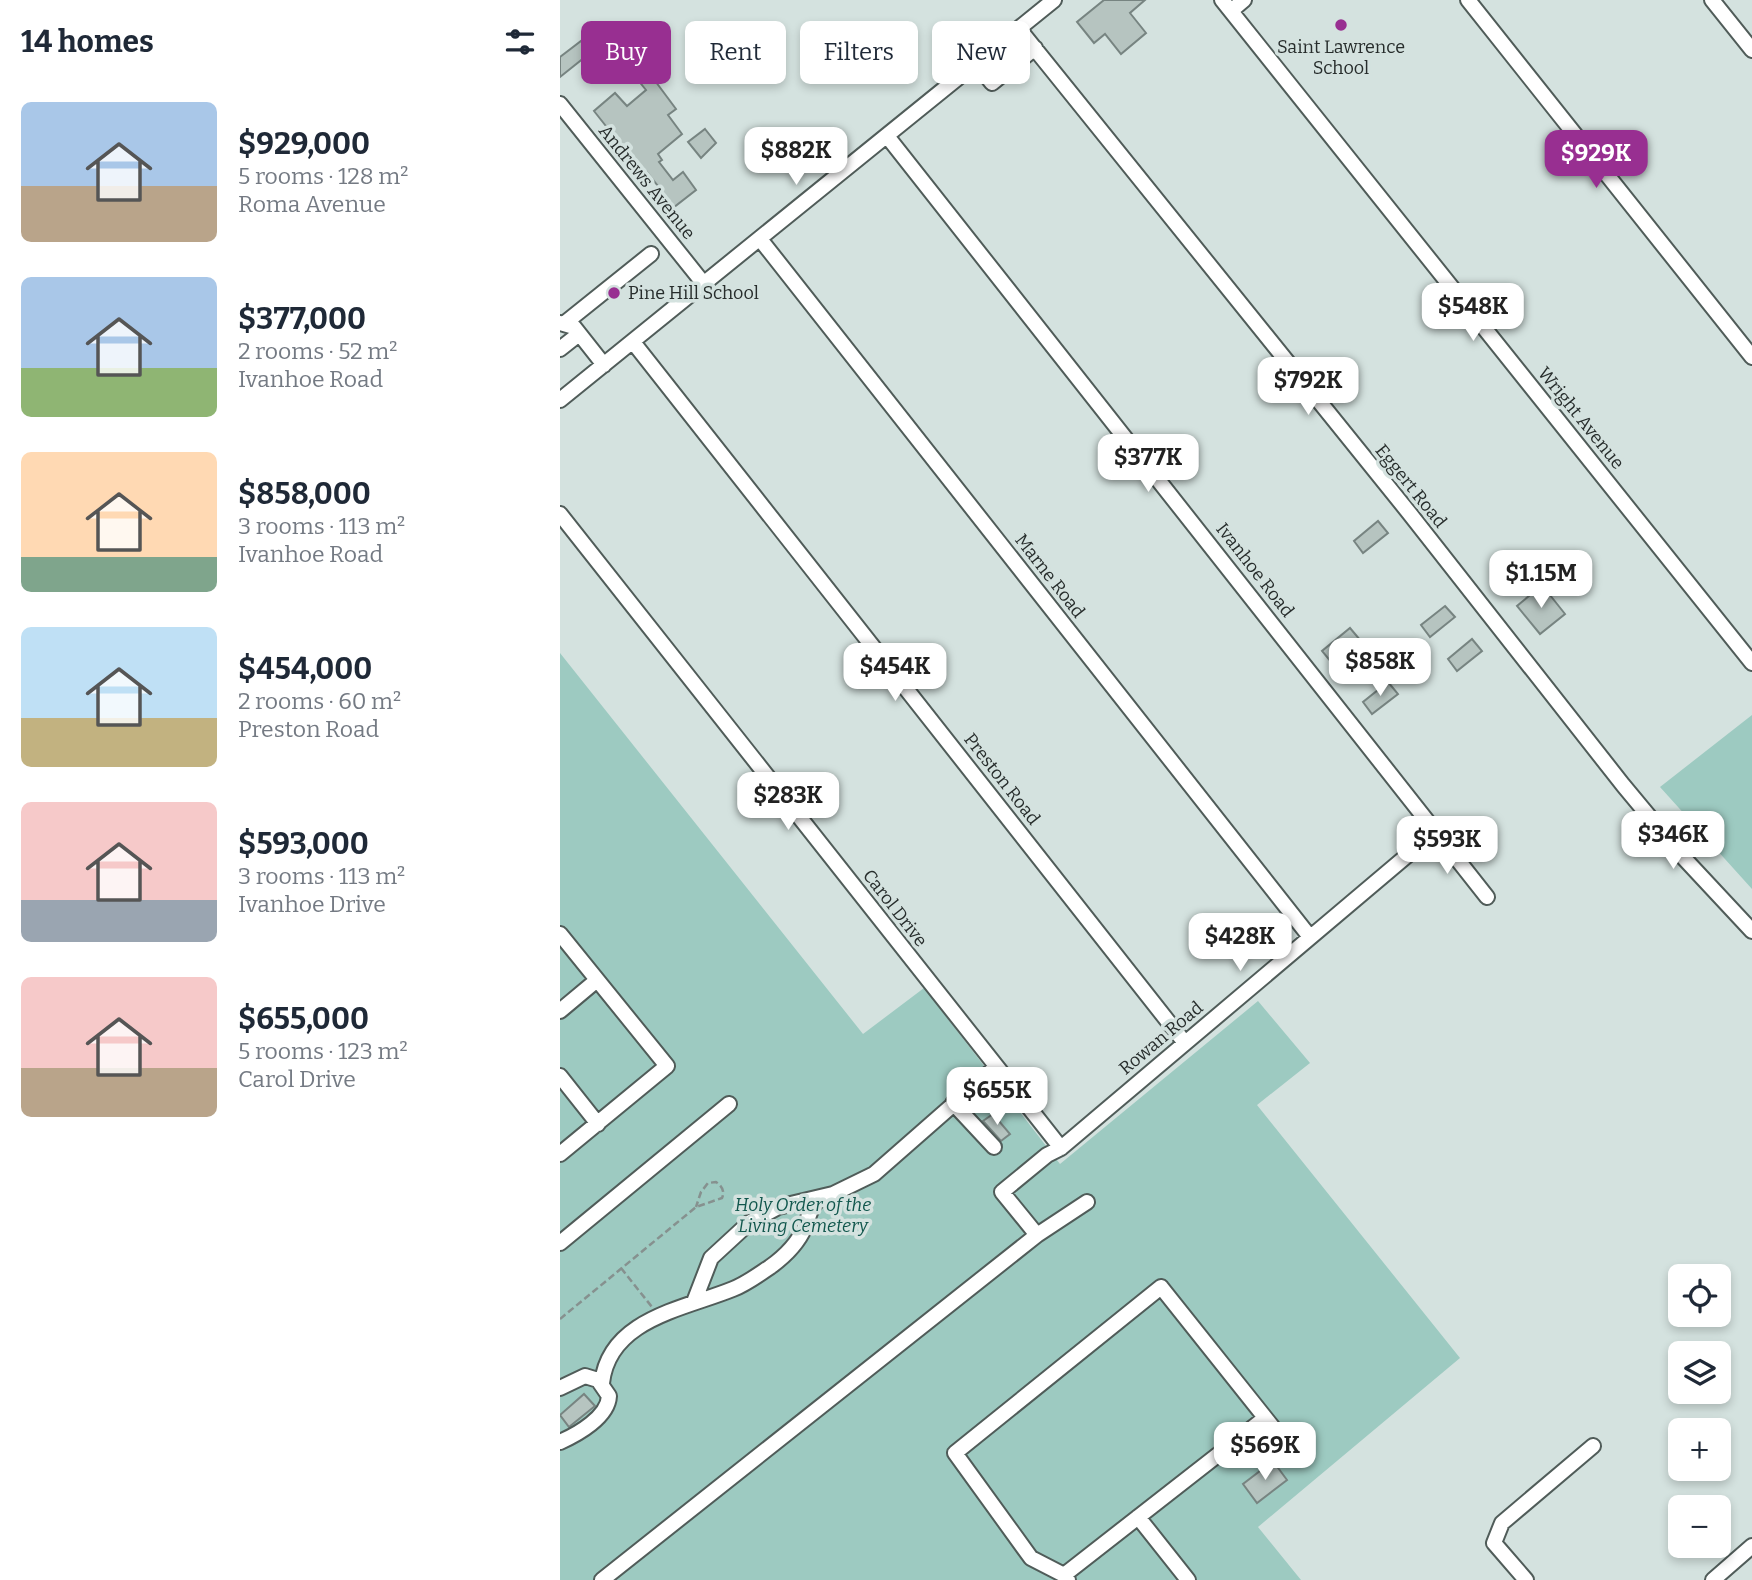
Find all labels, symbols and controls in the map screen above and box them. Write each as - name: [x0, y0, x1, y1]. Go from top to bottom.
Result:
- marker: Saint Lawrence School: [1333, 17, 1349, 33]
- chip: Buy: [581, 21, 671, 84]
- chip: Rent: [685, 21, 786, 84]
- chip: Filters: [800, 21, 918, 84]
- chip: New: [932, 21, 1030, 84]
- icon: filters: [501, 23, 539, 61]
- text: 14 homes: [21, 24, 154, 60]
- place label: Saint Lawrence School: [1277, 36, 1405, 79]
- street label: Andrews Avenue: [594, 120, 700, 244]
- text: $929,000: [238, 126, 370, 162]
- pin: $882K: [747, 128, 845, 187]
- icon: home: [77, 130, 161, 214]
- pin: $929K: [1547, 130, 1645, 190]
- text: $882K: [760, 136, 832, 164]
- text: $929K: [1561, 139, 1631, 167]
- text: 5 rooms · 128 m²: [238, 162, 408, 190]
- text: Roma Avenue: [238, 190, 386, 218]
- place label: Pine Hill School: [628, 282, 759, 304]
- pin: $548K: [1424, 284, 1522, 343]
- marker: Pine Hill School: [606, 285, 622, 301]
- text: $548K: [1438, 292, 1508, 320]
- text: $377,000: [238, 301, 366, 337]
- icon: home: [77, 305, 161, 389]
- text: 2 rooms · 52 m²: [238, 337, 397, 365]
- pin: $792K: [1259, 358, 1357, 417]
- street label: Wright Avenue: [1533, 362, 1629, 474]
- text: Ivanhoe Road: [238, 365, 383, 393]
- text: $792K: [1274, 366, 1342, 394]
- pin: $377K: [1099, 434, 1197, 494]
- street label: Eggert Road: [1371, 440, 1452, 532]
- text: $377K: [1114, 443, 1182, 471]
- text: $858,000: [238, 476, 371, 512]
- icon: home: [77, 480, 161, 564]
- text: 3 rooms · 113 m²: [238, 512, 405, 540]
- street label: Ivanhoe Road: [1211, 518, 1299, 622]
- street label: Marne Road: [1010, 530, 1090, 623]
- text: Ivanhoe Road: [238, 540, 383, 568]
- pin: $1.15M: [1484, 550, 1598, 610]
- text: $1.15M: [1505, 559, 1577, 587]
- pin: $858K: [1331, 638, 1429, 698]
- pin: $454K: [846, 644, 944, 703]
- text: $858K: [1345, 647, 1415, 675]
- text: $454,000: [238, 651, 372, 687]
- text: $454K: [859, 652, 931, 680]
- icon: home: [77, 655, 161, 739]
- text: 2 rooms · 60 m²: [238, 687, 401, 715]
- text: Preston Road: [238, 715, 379, 743]
- street label: Preston Road: [959, 729, 1045, 830]
- pin: $283K: [739, 772, 837, 832]
- text: $283K: [753, 781, 823, 809]
- pin: $346K: [1624, 812, 1722, 871]
- pin: $593K: [1398, 816, 1496, 876]
- text: $346K: [1637, 820, 1709, 848]
- text: $593K: [1413, 825, 1481, 853]
- text: $593,000: [238, 826, 369, 862]
- icon: home: [77, 830, 161, 914]
- text: 3 rooms · 113 m²: [238, 862, 405, 890]
- street label: Carol Drive: [858, 865, 932, 951]
- text: Ivanhoe Drive: [238, 890, 386, 918]
- pin: $428K: [1191, 914, 1289, 973]
- text: $428K: [1205, 922, 1275, 950]
- street label: Rowan Road: [1115, 996, 1208, 1079]
- text: $655,000: [238, 1001, 369, 1037]
- icon: home: [77, 1005, 161, 1089]
- text: 5 rooms · 123 m²: [238, 1037, 408, 1065]
- text: Carol Drive: [238, 1065, 356, 1093]
- pin: $655K: [948, 1068, 1046, 1127]
- text: $655K: [963, 1076, 1031, 1104]
- park label: Holy Order of the Living Cemetery: [735, 1194, 871, 1237]
- map controls: [1668, 1264, 1731, 1558]
- button: locate: [1668, 1264, 1731, 1327]
- button: layers: [1668, 1341, 1731, 1404]
- button: +: [1668, 1418, 1731, 1481]
- pin: $569K: [1216, 1422, 1314, 1482]
- text: $569K: [1230, 1431, 1300, 1459]
- button: −: [1668, 1495, 1731, 1558]

